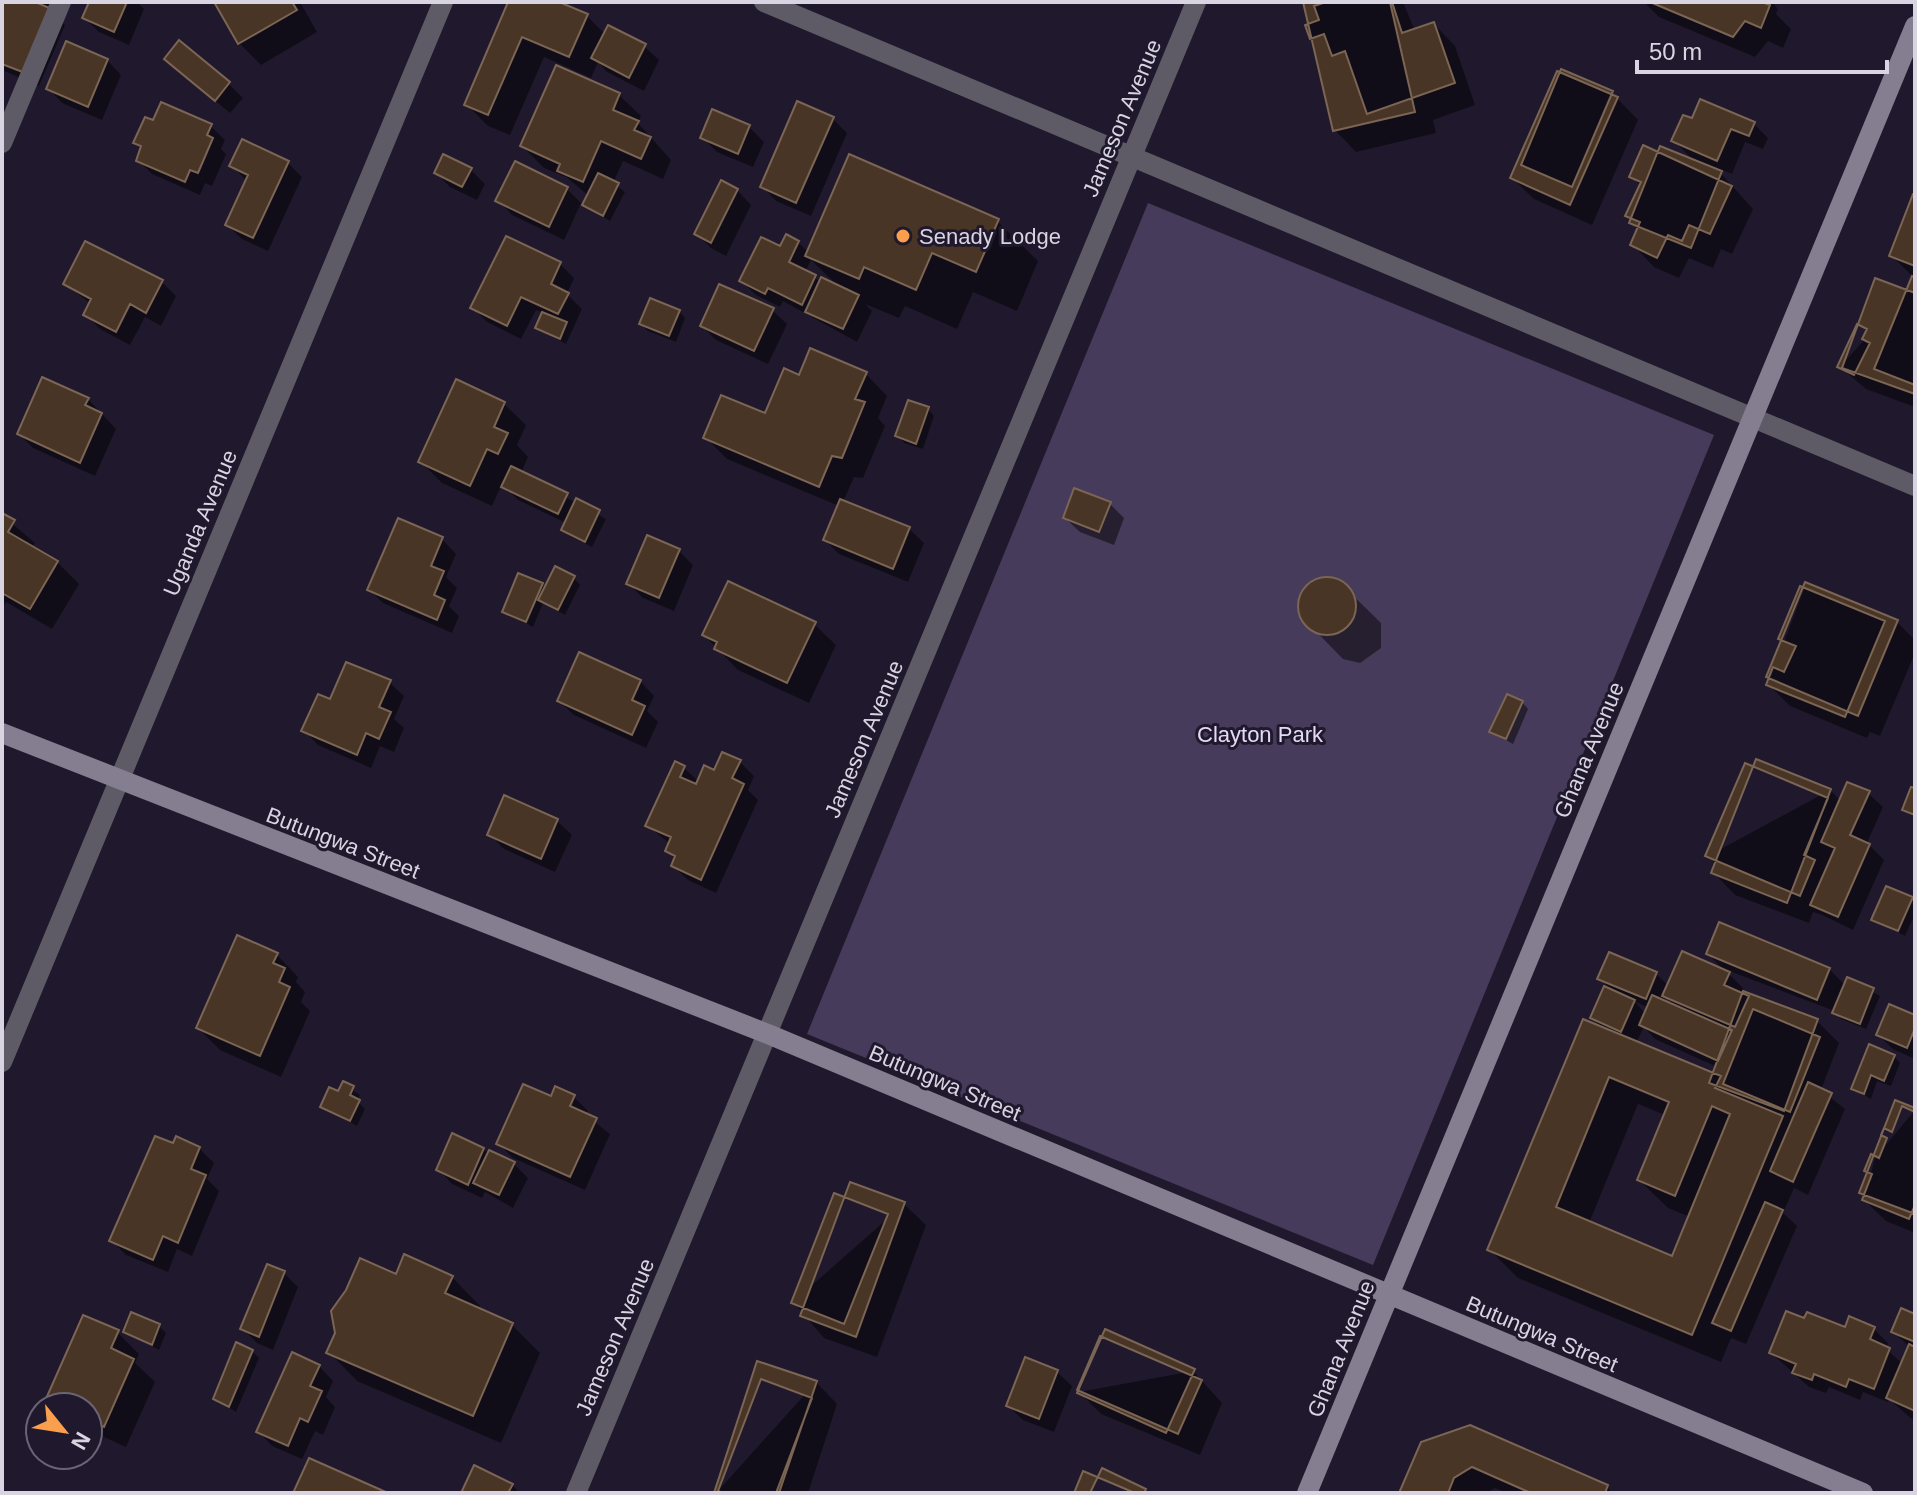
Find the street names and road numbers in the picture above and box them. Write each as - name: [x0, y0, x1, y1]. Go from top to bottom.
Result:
- street label: Jameson Avenue: [1078, 36, 1166, 200]
- street label: Uganda Avenue: [158, 446, 242, 600]
- street label: Jameson Avenue: [820, 657, 908, 821]
- street label: Ghana Avenue: [1549, 678, 1629, 822]
- street label: Butungwa Street: [263, 802, 423, 884]
- street label: Butungwa Street: [865, 1040, 1025, 1126]
- street label: Jameson Avenue: [571, 1255, 659, 1419]
- street label: Ghana Avenue: [1302, 1277, 1380, 1421]
- street label: Butungwa Street: [1462, 1291, 1622, 1377]

